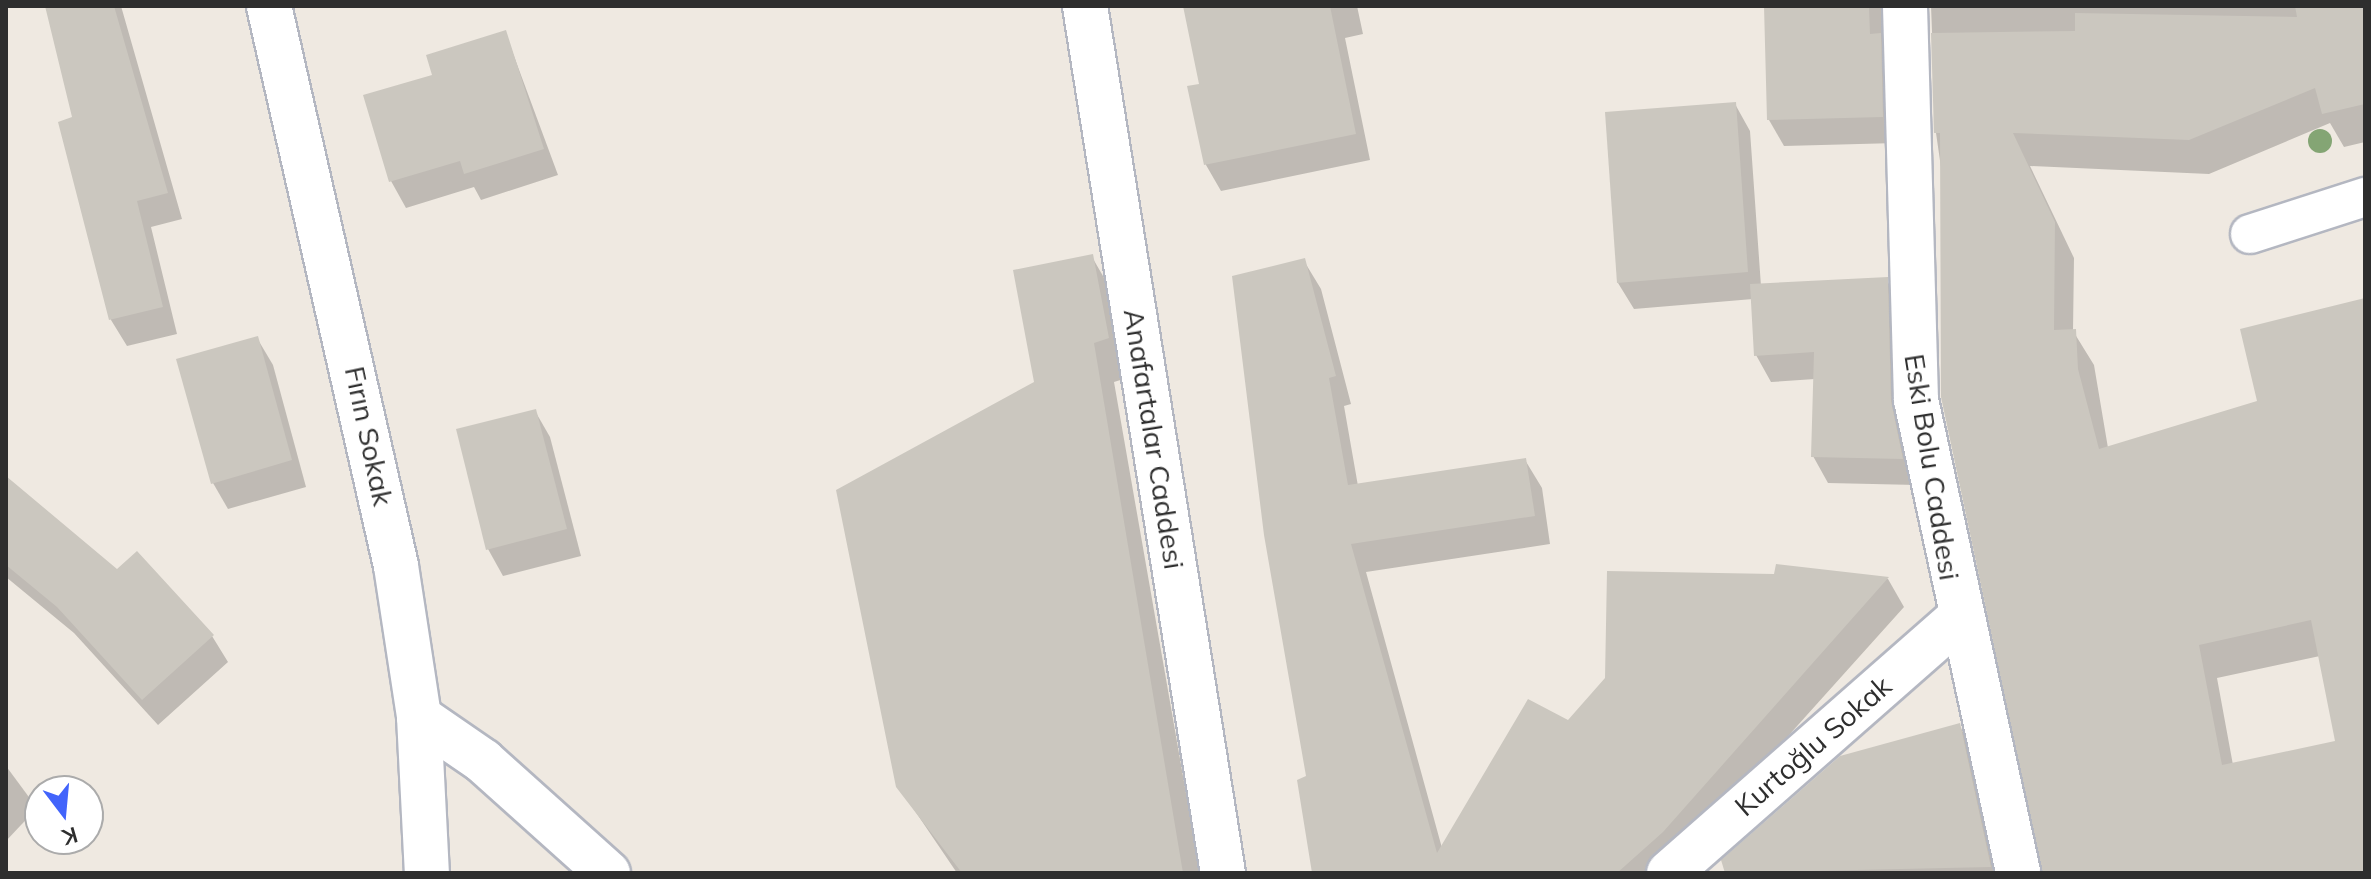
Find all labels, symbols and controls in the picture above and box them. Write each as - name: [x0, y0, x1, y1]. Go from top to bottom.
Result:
- street label: Anafartalar Caddesi: [1117, 306, 1191, 572]
- street label: Eski Bolu Caddesi: [1898, 351, 1966, 583]
- street label: Fırın Sokak: [338, 363, 400, 509]
- street label: Kurtoğlu Sokak: [1728, 669, 1898, 823]
- north arrow: [24, 775, 104, 855]
- text: K: [59, 821, 81, 852]

